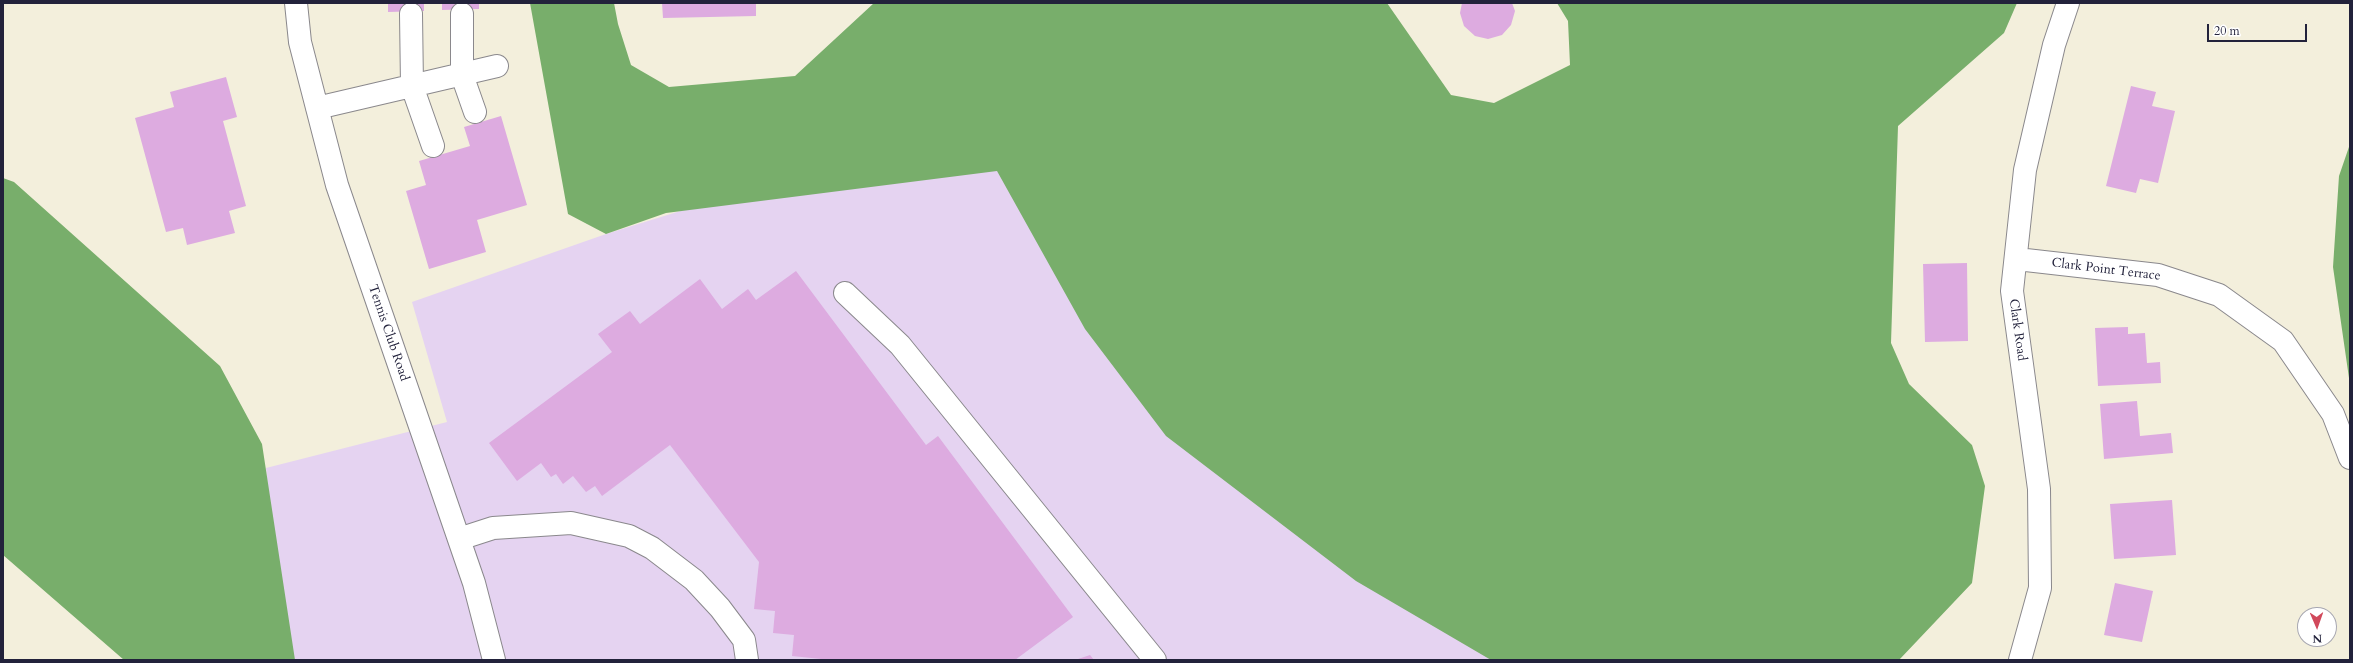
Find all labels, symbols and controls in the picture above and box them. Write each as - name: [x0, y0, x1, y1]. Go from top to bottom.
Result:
- scale bar: [2209, 16, 2309, 42]
- text: 20 m: [2214, 23, 2240, 39]
- street label: Clark Point Terrace: [2051, 256, 2161, 284]
- street label: Tennis Club Road: [364, 283, 412, 383]
- street label: Clark Road: [2005, 298, 2029, 362]
- north arrow: [2297, 607, 2337, 647]
- text: N: [2312, 631, 2322, 646]

